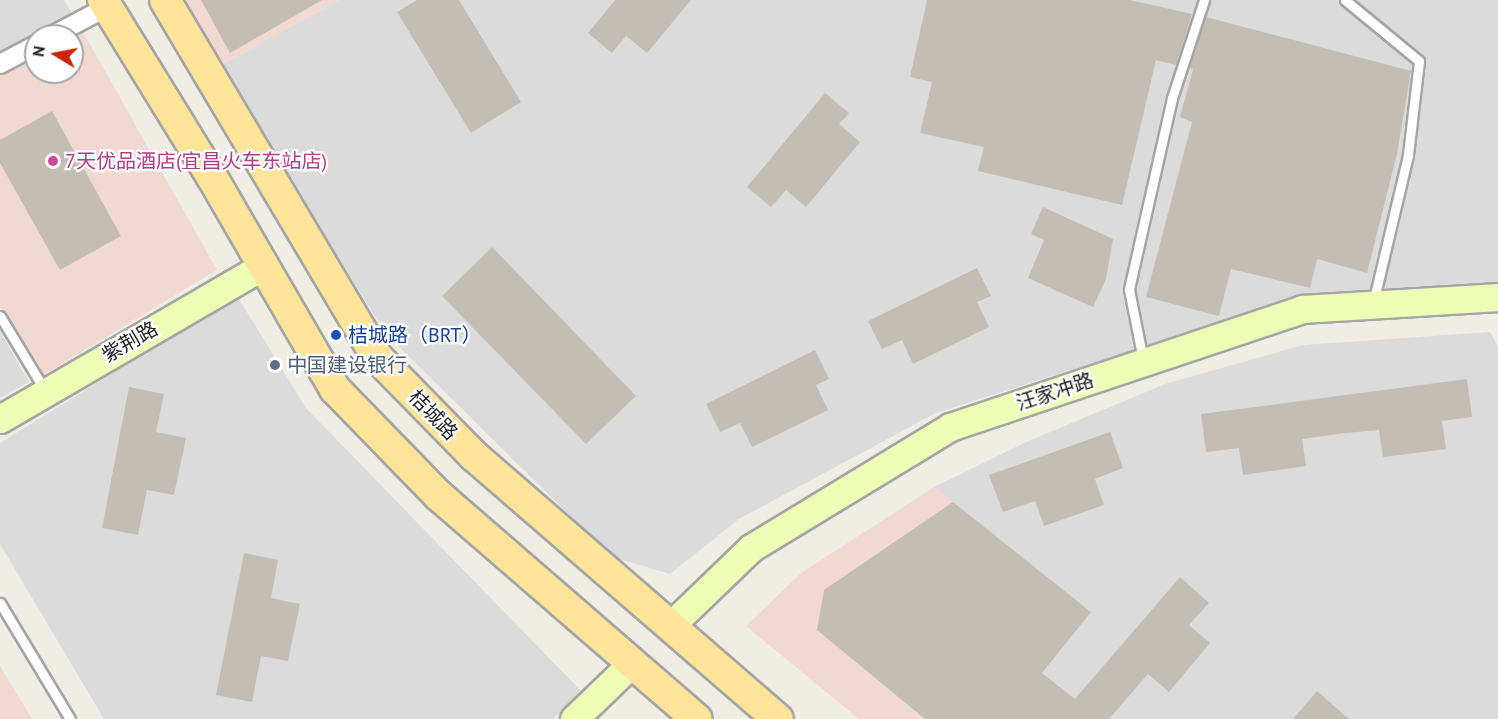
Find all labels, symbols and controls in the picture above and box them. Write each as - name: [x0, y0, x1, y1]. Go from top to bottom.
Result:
- north arrow: [24, 24, 84, 84]
- text: N: [27, 44, 49, 58]
- place label: 7天优品酒店(宜昌火车东站店): [65, 149, 327, 173]
- marker: 7天优品酒店(宜昌火车东站店): [46, 154, 60, 168]
- street label: 紫荆路: [98, 317, 162, 367]
- place label: 桔城路（BRT）: [348, 323, 481, 347]
- marker: 桔城路（BRT）: [329, 328, 343, 342]
- place label: 中国建设银行: [287, 353, 407, 377]
- marker: 中国建设银行: [268, 358, 282, 372]
- street label: 汪家冲路: [1013, 368, 1097, 416]
- street label: 桔城路: [404, 385, 462, 445]

